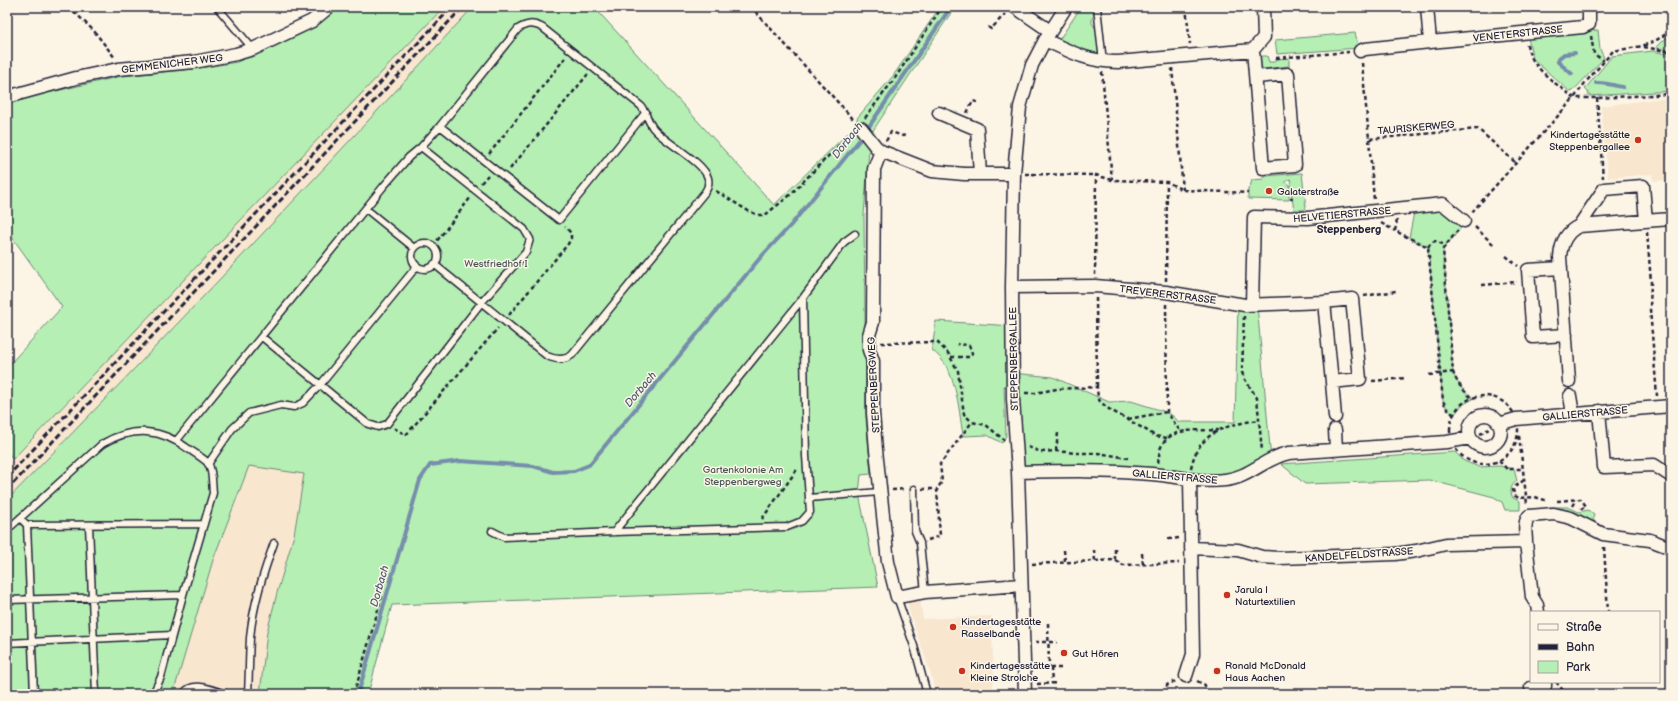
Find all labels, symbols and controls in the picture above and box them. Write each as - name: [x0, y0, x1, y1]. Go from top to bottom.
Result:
- street label: VENETERSTRASSE: [1473, 23, 1564, 45]
- street label: GEMMENICHER WEG: [121, 52, 224, 76]
- street label: TAURISKERWEG: [1377, 119, 1455, 137]
- water label: Dorbach: [829, 120, 866, 161]
- place label: Kindertagesstätte Steppenbergallee: [1549, 129, 1630, 153]
- marker: Kindertagesstätte Steppenbergallee: [1633, 135, 1643, 145]
- marker: Galaterstraße: [1264, 186, 1274, 196]
- place label: Galaterstraße: [1277, 186, 1339, 198]
- street label: HELVETIERSTRASSE: [1293, 205, 1392, 225]
- district label: Steppenberg: [1317, 223, 1381, 236]
- park label: Westfriedhof I: [464, 258, 528, 270]
- street label: TREVERERSTRASSE: [1119, 283, 1217, 307]
- street label: STEPPENBERGALLEE: [1007, 307, 1021, 411]
- street label: STEPPENBERGWEG: [865, 336, 883, 433]
- water label: Dorbach: [622, 369, 659, 410]
- street label: GALLIERSTRASSE: [1542, 404, 1629, 424]
- park label: Gartenkolonie Am Steppenbergweg: [703, 464, 783, 488]
- street label: GALLIERSTRASSE: [1132, 467, 1218, 487]
- street label: KANDELFELDSTRASSE: [1304, 545, 1414, 565]
- water label: Dorbach: [367, 564, 392, 608]
- place label: Jarula | Naturtextilien: [1235, 584, 1296, 608]
- marker: Jarula | Naturtextilien: [1222, 590, 1232, 600]
- legend: [1530, 611, 1660, 683]
- place label: Kindertagesstätte Rasselbande: [961, 616, 1041, 640]
- text: Straße: [1566, 620, 1602, 635]
- marker: Kindertagesstätte Rasselbande: [948, 622, 958, 632]
- text: Bahn: [1566, 640, 1595, 655]
- marker: Gut Hören: [1059, 648, 1069, 658]
- place label: Gut Hören: [1072, 648, 1119, 660]
- place label: Kindertagesstätte Kleine Strolche: [970, 660, 1050, 684]
- place label: Ronald McDonald Haus Aachen: [1225, 660, 1306, 684]
- text: Park: [1566, 660, 1590, 675]
- marker: Kindertagesstätte Kleine Strolche: [957, 666, 967, 676]
- marker: Ronald McDonald Haus Aachen: [1212, 666, 1222, 676]

